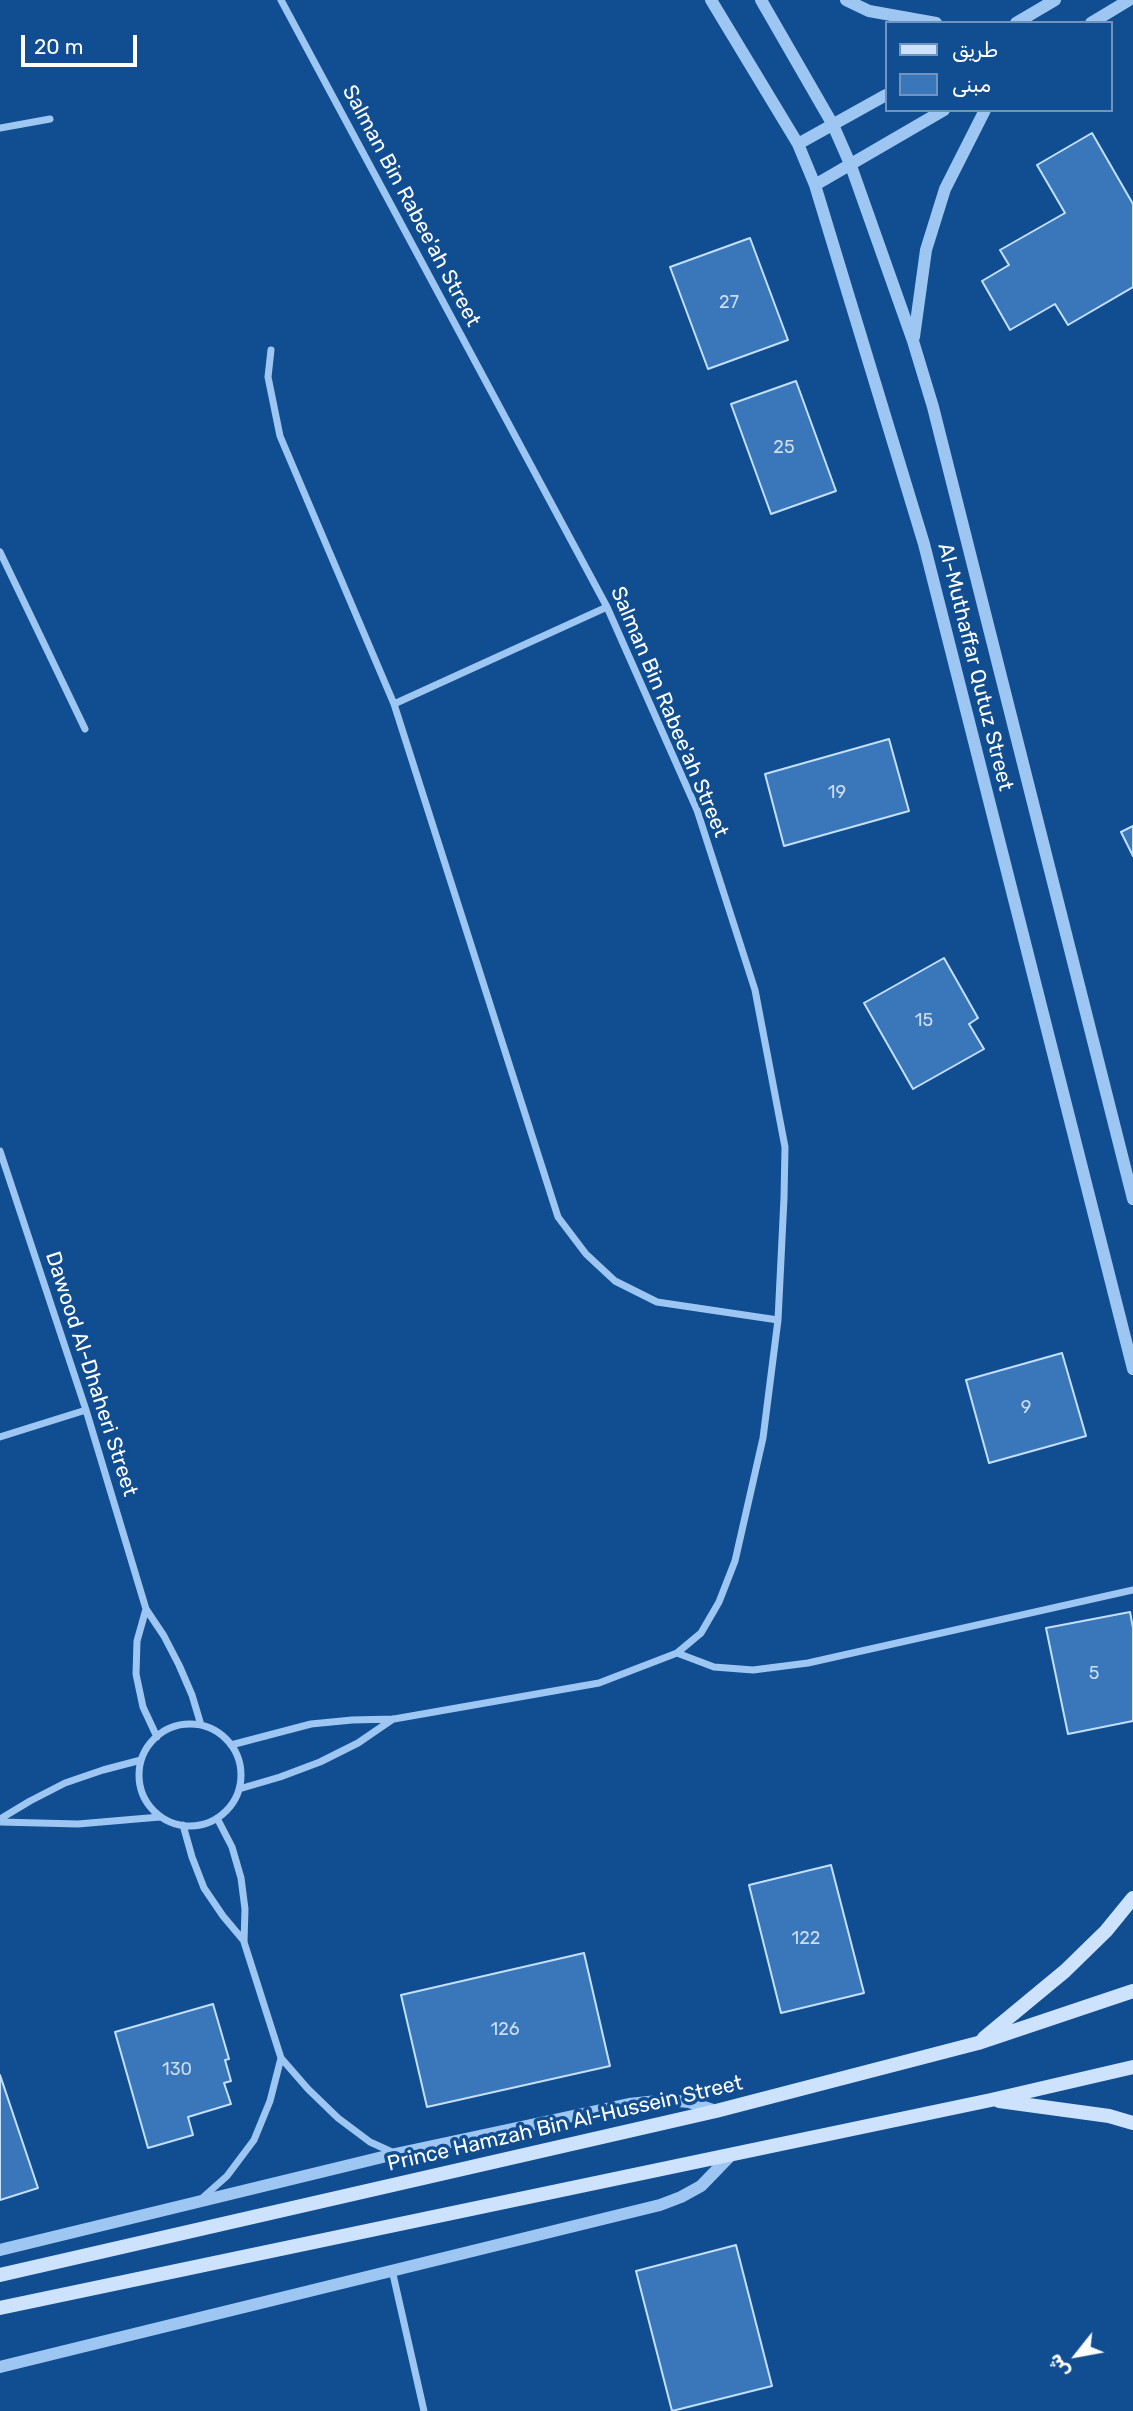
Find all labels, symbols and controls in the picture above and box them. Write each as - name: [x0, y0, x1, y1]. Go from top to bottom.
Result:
- scale bar: [24, 21, 140, 65]
- legend: [884, 21, 1112, 112]
- text: 20 m: [34, 34, 83, 59]
- text: طريق: [952, 37, 998, 62]
- text: مبنى: [952, 72, 991, 97]
- street label: Salman Bin Rabee'ah Street: [337, 81, 485, 331]
- house number: 27: [719, 292, 739, 314]
- house number: 25: [773, 437, 795, 459]
- street label: Al-Muthaffar Qutuz Street: [932, 541, 1018, 793]
- street label: Salman Bin Rabee'ah Street: [605, 583, 733, 841]
- house number: 19: [828, 782, 846, 804]
- house number: 15: [915, 1010, 933, 1032]
- street label: Dawood Al-Dhaheri Street: [39, 1248, 143, 1500]
- house number: 9: [1021, 1397, 1031, 1419]
- house number: 5: [1089, 1663, 1099, 1685]
- house number: 122: [792, 1928, 820, 1950]
- house number: 126: [490, 2019, 520, 2041]
- house number: 130: [162, 2059, 192, 2081]
- street label: Prince Hamzah Bin Al-Hussein Street: [385, 2071, 745, 2177]
- north arrow: [1042, 2320, 1112, 2390]
- text: ش: [1043, 2350, 1075, 2382]

